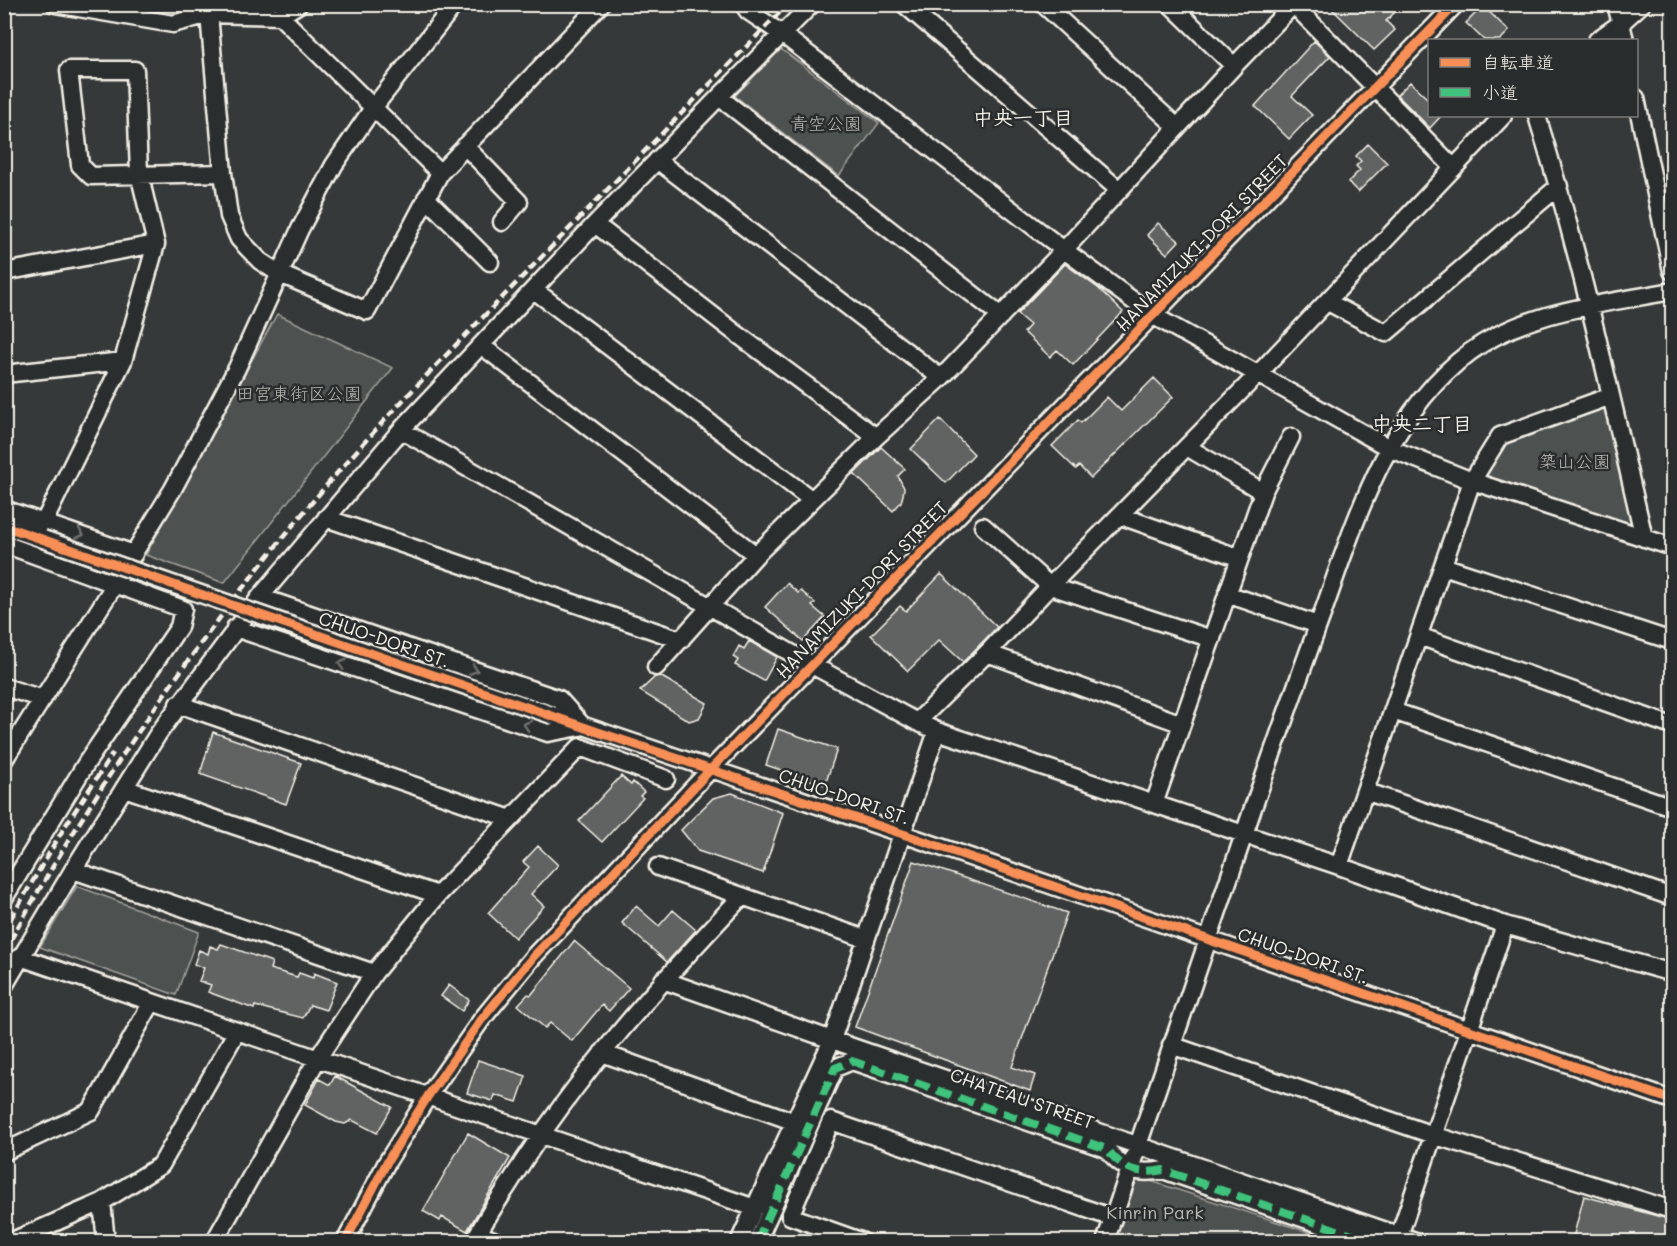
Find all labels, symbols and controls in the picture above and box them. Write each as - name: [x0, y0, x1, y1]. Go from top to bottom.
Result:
- legend: [1428, 39, 1638, 117]
- text: 自転車道: [1482, 50, 1554, 74]
- text: 小道: [1482, 80, 1518, 104]
- district label: 中央一丁目: [973, 104, 1073, 130]
- park label: 青空公園: [790, 111, 862, 135]
- street label: HANAMIZUKI-DORI STREET: [1110, 148, 1293, 336]
- park label: 田宮東街区公園: [236, 381, 362, 405]
- district label: 中央二丁目: [1372, 410, 1472, 436]
- park label: 築山公園: [1539, 449, 1611, 473]
- street label: HANAMIZUKI-DORI STREET: [770, 495, 953, 683]
- one-way arrow: [74, 527, 85, 540]
- street label: CHUO-DORI ST.: [316, 605, 453, 673]
- one-way arrow: [337, 658, 348, 671]
- one-way arrow: [468, 663, 479, 675]
- one-way arrow: [522, 720, 533, 733]
- street label: CHUO-DORI ST.: [776, 762, 913, 830]
- street label: CHUO-DORI ST.: [1235, 921, 1372, 989]
- street label: CHATEAU STREET: [947, 1062, 1098, 1134]
- park label: Kinrin Park: [1106, 1200, 1204, 1224]

